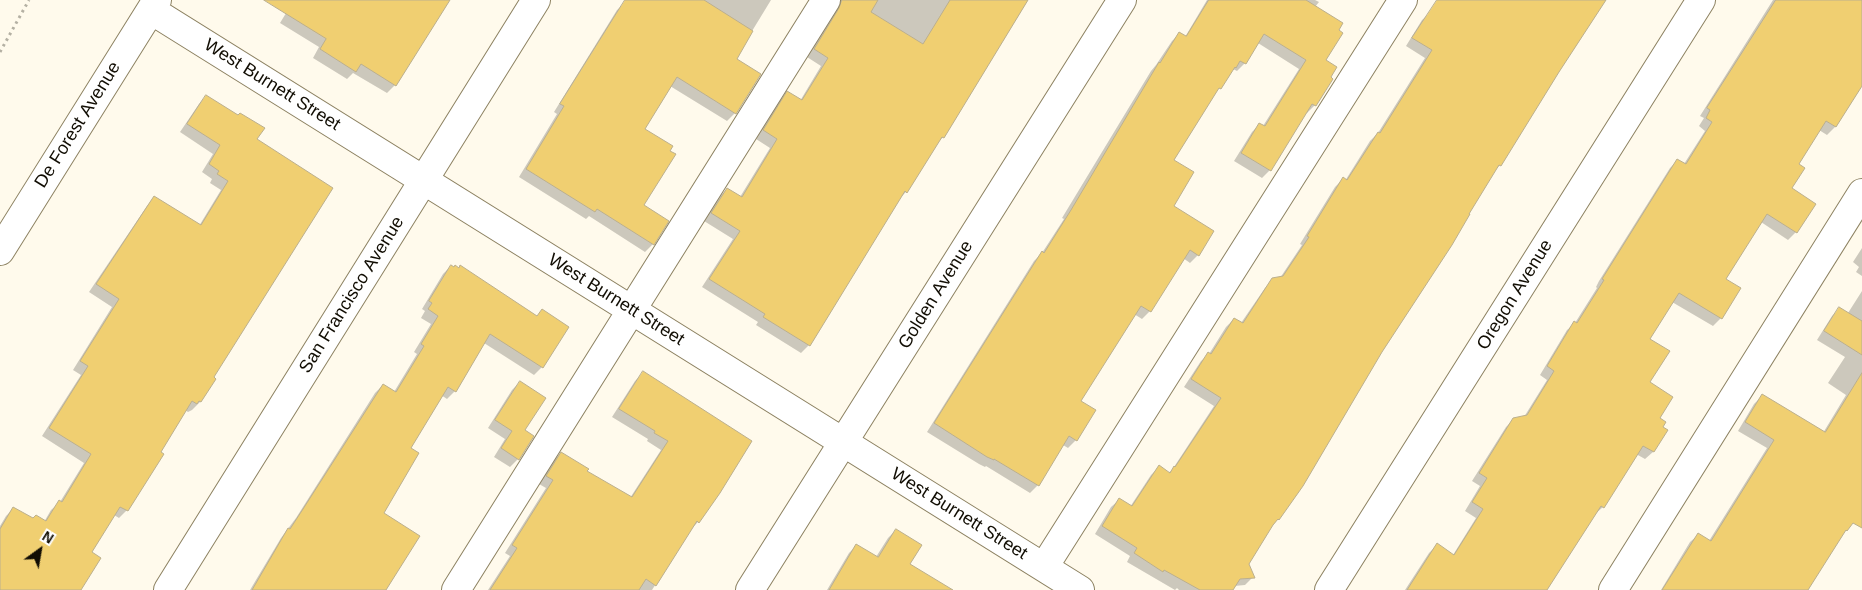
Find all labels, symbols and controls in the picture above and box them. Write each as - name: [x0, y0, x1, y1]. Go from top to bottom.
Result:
- street label: West Burnett Street: [200, 34, 344, 136]
- street label: De Forest Avenue: [30, 58, 126, 192]
- street label: San Francisco Avenue: [295, 213, 409, 377]
- street label: Oregon Avenue: [1473, 236, 1557, 354]
- street label: Golden Avenue: [894, 237, 978, 353]
- street label: West Burnett Street: [544, 249, 688, 351]
- street label: West Burnett Street: [887, 463, 1031, 565]
- north arrow: [15, 525, 65, 575]
- text: N: [39, 528, 56, 547]

